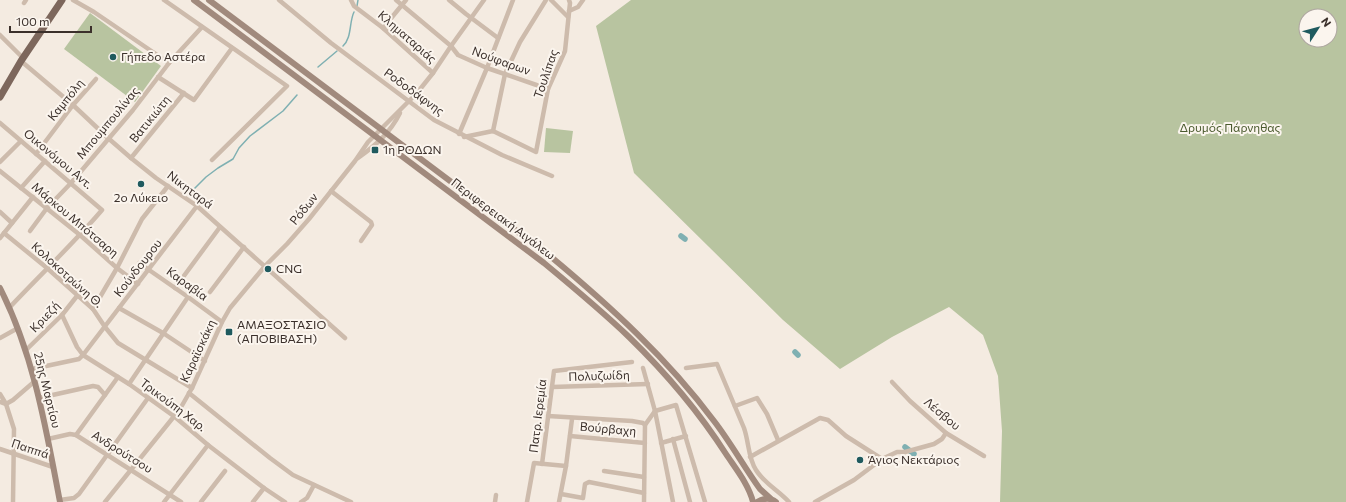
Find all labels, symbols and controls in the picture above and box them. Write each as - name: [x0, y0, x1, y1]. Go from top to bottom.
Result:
- street label: Κληματαριάς: [376, 7, 440, 65]
- scale bar: [10, 8, 91, 34]
- north arrow: [1298, 8, 1338, 48]
- text: 100 m: [16, 14, 50, 28]
- text: N: [1319, 15, 1334, 29]
- street label: Νούφαρων: [470, 43, 532, 77]
- street label: Τουλίπας: [530, 47, 560, 100]
- place label: Γήπεδο Αστέρα: [121, 49, 205, 63]
- marker: Γήπεδο Αστέρα: [108, 52, 118, 62]
- street label: Ροδοδάφνης: [382, 65, 447, 118]
- street label: Καμπόλη: [44, 76, 86, 123]
- street label: Μπουμπουλίνας: [73, 83, 141, 161]
- street label: Βατικιώτη: [126, 92, 172, 145]
- park label: Δρυμός Πάρνηθας: [1179, 120, 1281, 134]
- street label: Οικονόμου Αντ.: [21, 125, 96, 191]
- place label: 1η ΡΟΔΩΝ: [383, 142, 442, 156]
- marker: 1η ΡΟΔΩΝ: [370, 145, 380, 155]
- street label: Νικηταρά: [165, 167, 216, 211]
- street label: Περιφερειακή Αιγάλεω: [449, 175, 558, 262]
- street label: Μάρκου Μπότσαρη: [29, 179, 122, 260]
- marker: 2ο Λύκειο: [136, 179, 146, 189]
- place label: 2ο Λύκειο: [114, 190, 168, 204]
- street label: Ρόδων: [286, 190, 320, 227]
- street label: Κούνδουρου: [110, 236, 164, 299]
- street label: Κολοκοτρώνη Θ.: [29, 239, 106, 310]
- place label: CNG: [276, 261, 302, 275]
- street label: Καραβία: [164, 264, 211, 303]
- marker: CNG: [263, 264, 273, 274]
- street label: Κριεζή: [26, 298, 62, 335]
- street label: Καραϊσκάκη: [176, 317, 218, 384]
- place label: ΑΜΑΞΟΣΤΑΣΙΟ (ΑΠΟΒΙΒΑΣΗ): [237, 317, 326, 345]
- marker: ΑΜΑΞΟΣΤΑΣΙΟ (ΑΠΟΒΙΒΑΣΗ): [224, 327, 234, 337]
- street label: 25ης Μαρτίου: [32, 350, 64, 429]
- street label: Πολυζωίδη: [568, 367, 630, 383]
- street label: Τρικούπη Χαρ.: [138, 375, 209, 434]
- street label: Πατρ. Ιερεμία: [526, 378, 548, 454]
- street label: Λέσβου: [922, 394, 964, 433]
- street label: Βούρβαχη: [579, 419, 637, 437]
- street label: Ανδρούτσου: [90, 427, 156, 475]
- street label: Παππά: [10, 435, 51, 461]
- place label: Άγιος Νεκτάριος: [867, 452, 959, 466]
- marker: Άγιος Νεκτάριος: [855, 455, 865, 465]

